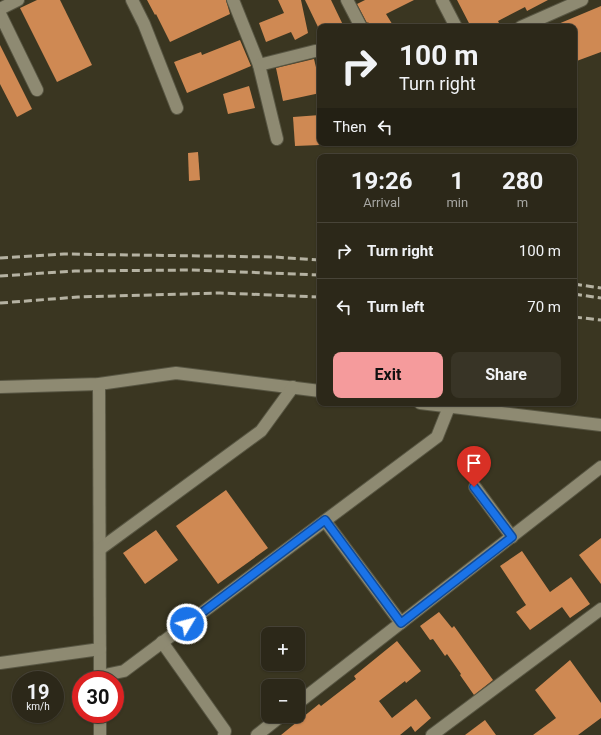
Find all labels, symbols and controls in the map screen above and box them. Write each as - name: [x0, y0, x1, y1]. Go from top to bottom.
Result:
- text: 100 m: [399, 39, 478, 72]
- icon: right: [333, 40, 385, 92]
- text: Turn right: [399, 73, 476, 94]
- icon: left: [374, 116, 396, 138]
- text: Then: [333, 118, 366, 136]
- text: 19:26: [351, 167, 413, 195]
- text: 1: [450, 167, 464, 195]
- text: 280: [502, 167, 543, 195]
- text: Arrival: [363, 195, 400, 210]
- text: min: [446, 195, 468, 210]
- text: m: [517, 195, 528, 210]
- icon: right: [333, 240, 355, 262]
- text: Turn right: [367, 242, 433, 260]
- text: 100 m: [519, 242, 561, 260]
- icon: left: [333, 296, 355, 318]
- text: Turn left: [367, 298, 424, 316]
- text: 70 m: [527, 298, 561, 316]
- button: Exit: [333, 352, 443, 398]
- button: Share: [451, 352, 561, 398]
- pin: [457, 446, 491, 487]
- icon: arrive: [463, 452, 485, 474]
- position arrow: [166, 603, 208, 645]
- map controls: [261, 627, 305, 723]
- button: +: [261, 627, 305, 671]
- speed limit sign: 30: [72, 671, 124, 723]
- button: −: [261, 679, 305, 723]
- text: 19: [27, 680, 49, 704]
- text: km/h: [26, 701, 50, 712]

